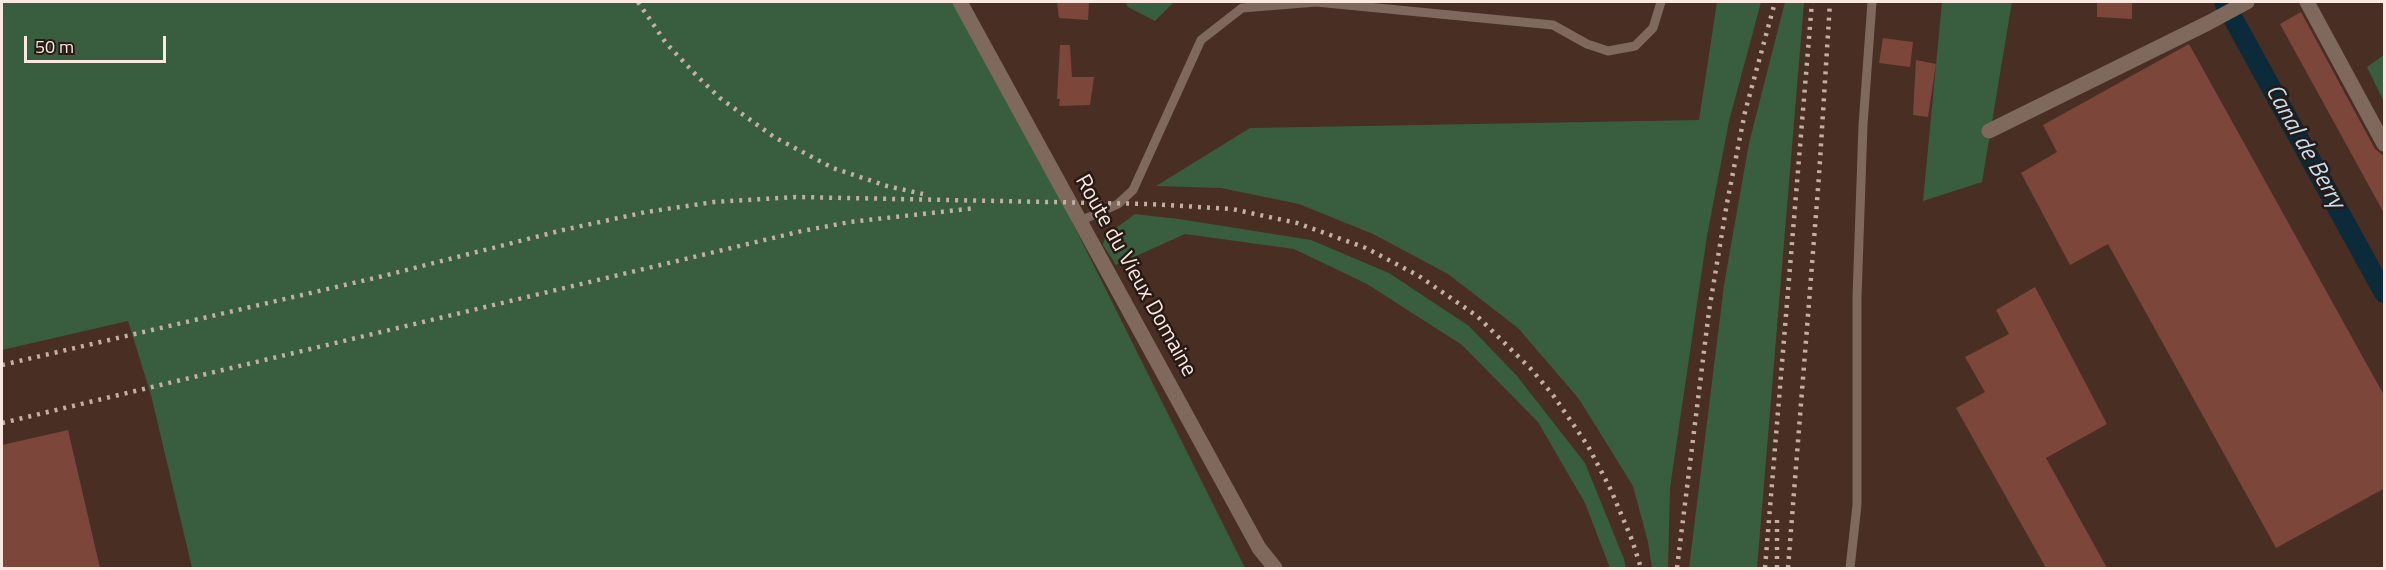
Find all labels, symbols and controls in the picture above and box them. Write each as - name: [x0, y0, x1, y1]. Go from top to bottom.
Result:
- scale bar: [27, 24, 170, 62]
- text: 50 m: [35, 33, 74, 60]
- water label: Canal de Berry: [2258, 80, 2350, 214]
- street label: Route du Vieux Domaine: [1069, 170, 1201, 382]

